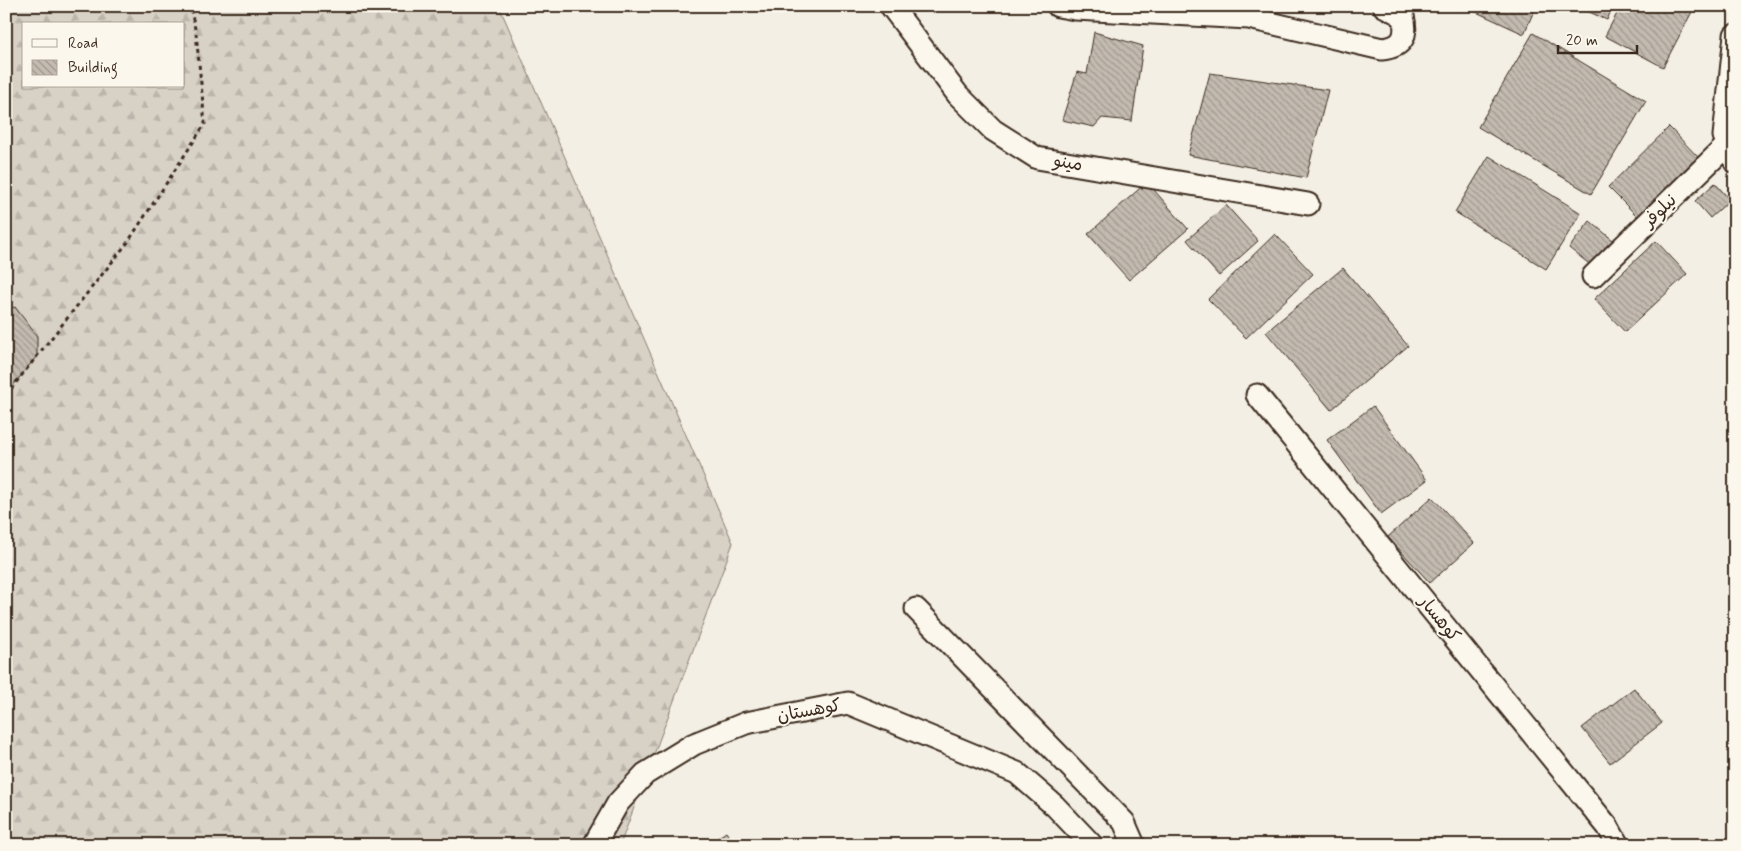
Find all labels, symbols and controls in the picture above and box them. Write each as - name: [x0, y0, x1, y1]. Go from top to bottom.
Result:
- legend: [22, 22, 185, 88]
- scale bar: [1558, 22, 1637, 54]
- text: 20 m: [1566, 31, 1598, 51]
- text: Road: [68, 34, 98, 54]
- text: Building: [68, 58, 118, 79]
- street label: مینو: [1050, 148, 1085, 177]
- street label: نیلوفر: [1636, 189, 1682, 235]
- street label: کوهسار: [1412, 589, 1465, 648]
- street label: کوهستان: [775, 694, 843, 728]

